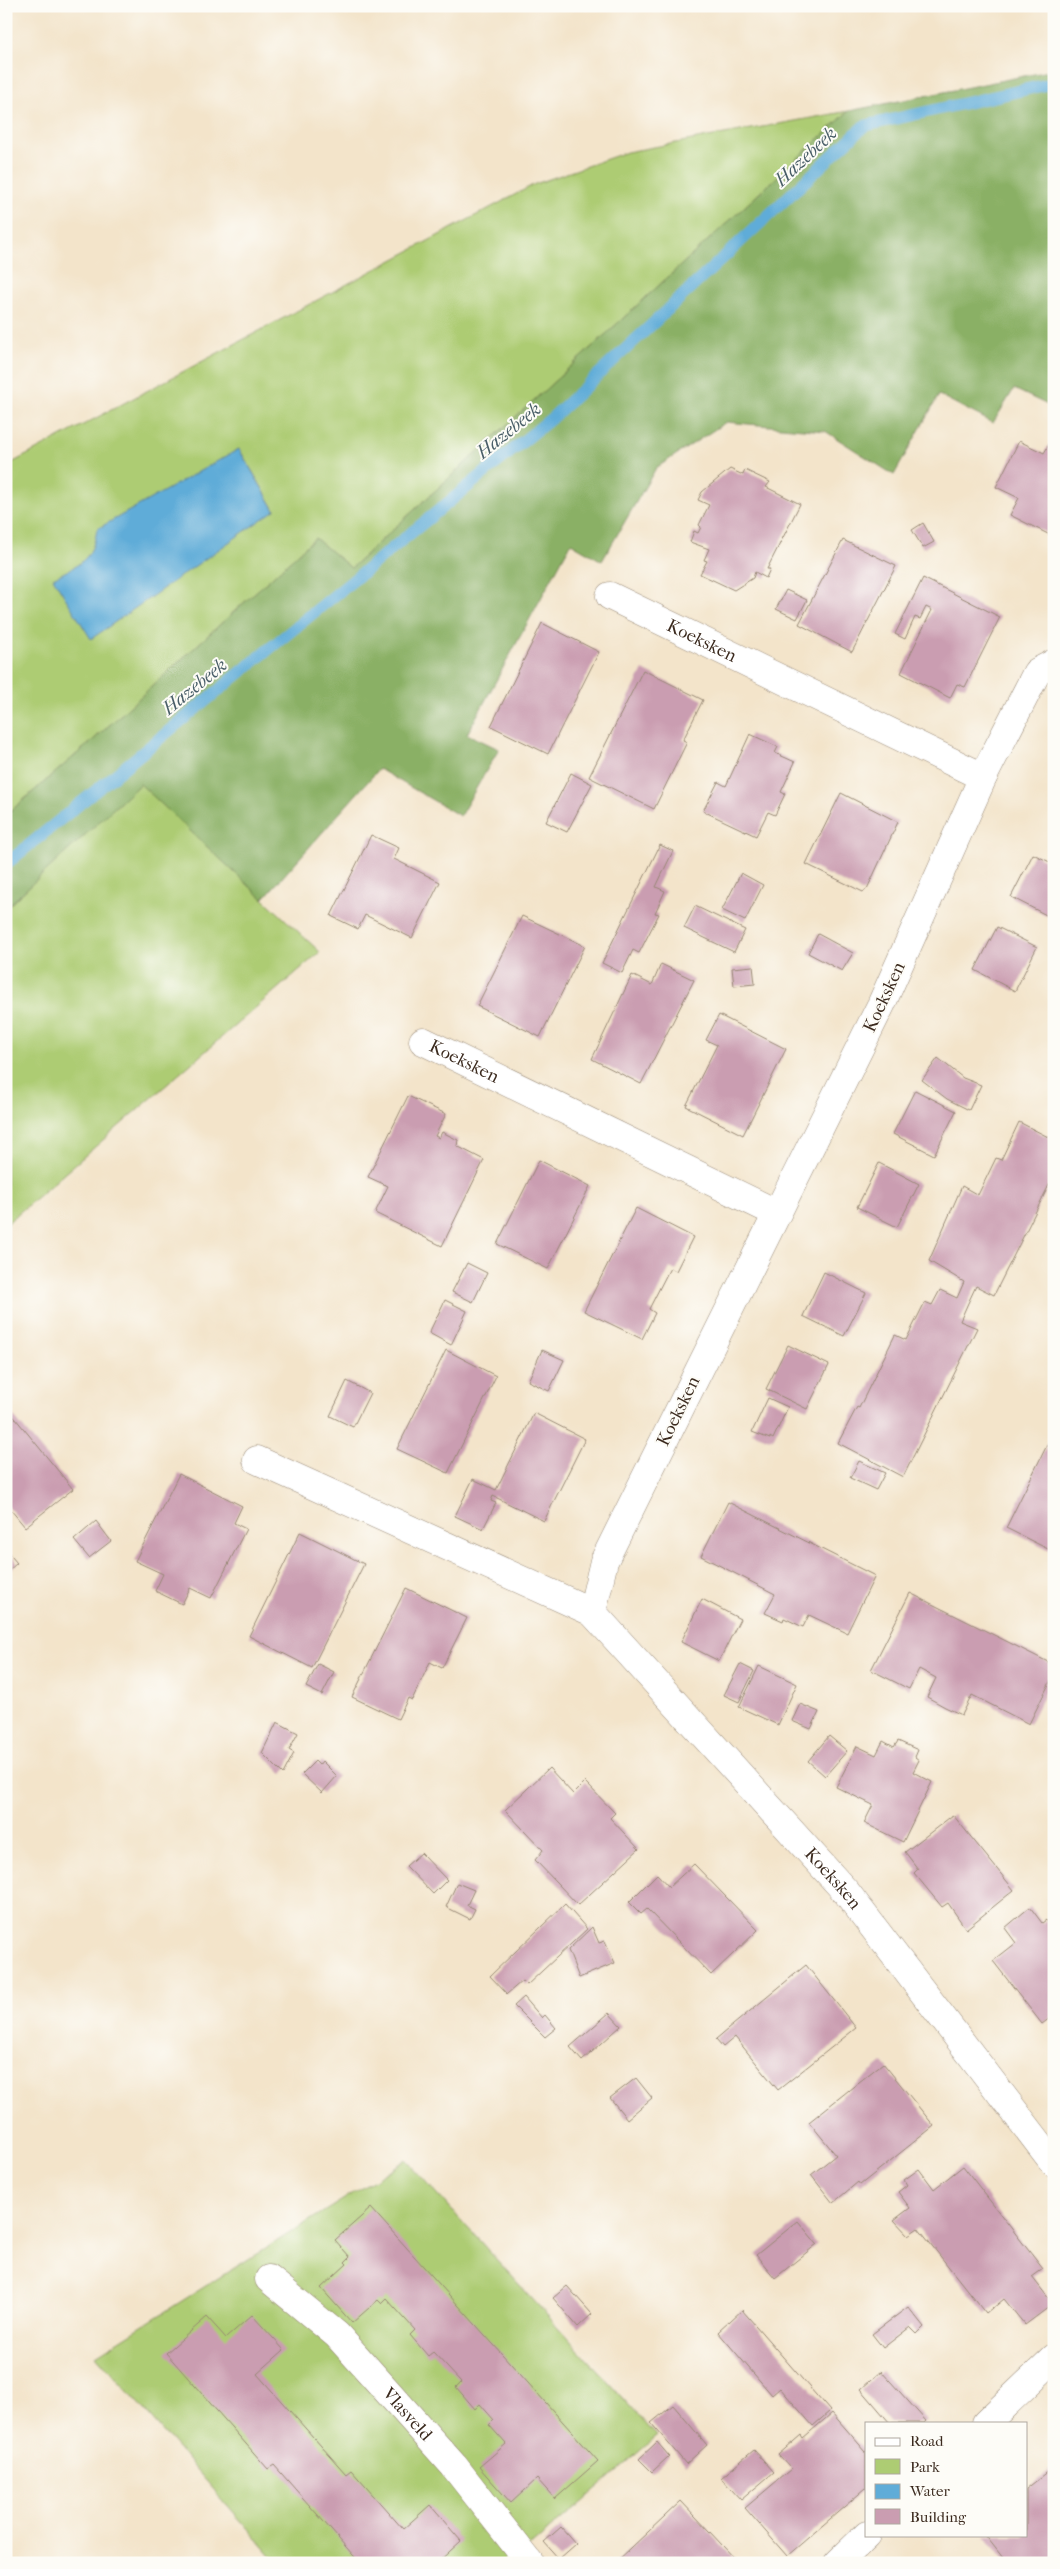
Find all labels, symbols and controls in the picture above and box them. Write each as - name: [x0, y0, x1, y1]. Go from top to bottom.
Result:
- water label: Hazebeek: [769, 123, 841, 192]
- water label: Hazebeek: [471, 398, 545, 464]
- street label: Koeksken: [663, 615, 740, 667]
- water label: Hazebeek: [157, 654, 231, 720]
- street label: Koeksken: [859, 958, 910, 1036]
- street label: Koeksken: [426, 1036, 503, 1088]
- street label: Koeksken: [653, 1372, 705, 1450]
- street label: Koeksken: [800, 1844, 866, 1914]
- street label: Vlasveld: [377, 2383, 437, 2445]
- legend: [865, 2422, 1028, 2536]
- text: Road: [910, 2432, 944, 2450]
- text: Park: [910, 2458, 940, 2476]
- text: Water: [909, 2482, 950, 2500]
- text: Building: [910, 2508, 967, 2526]

